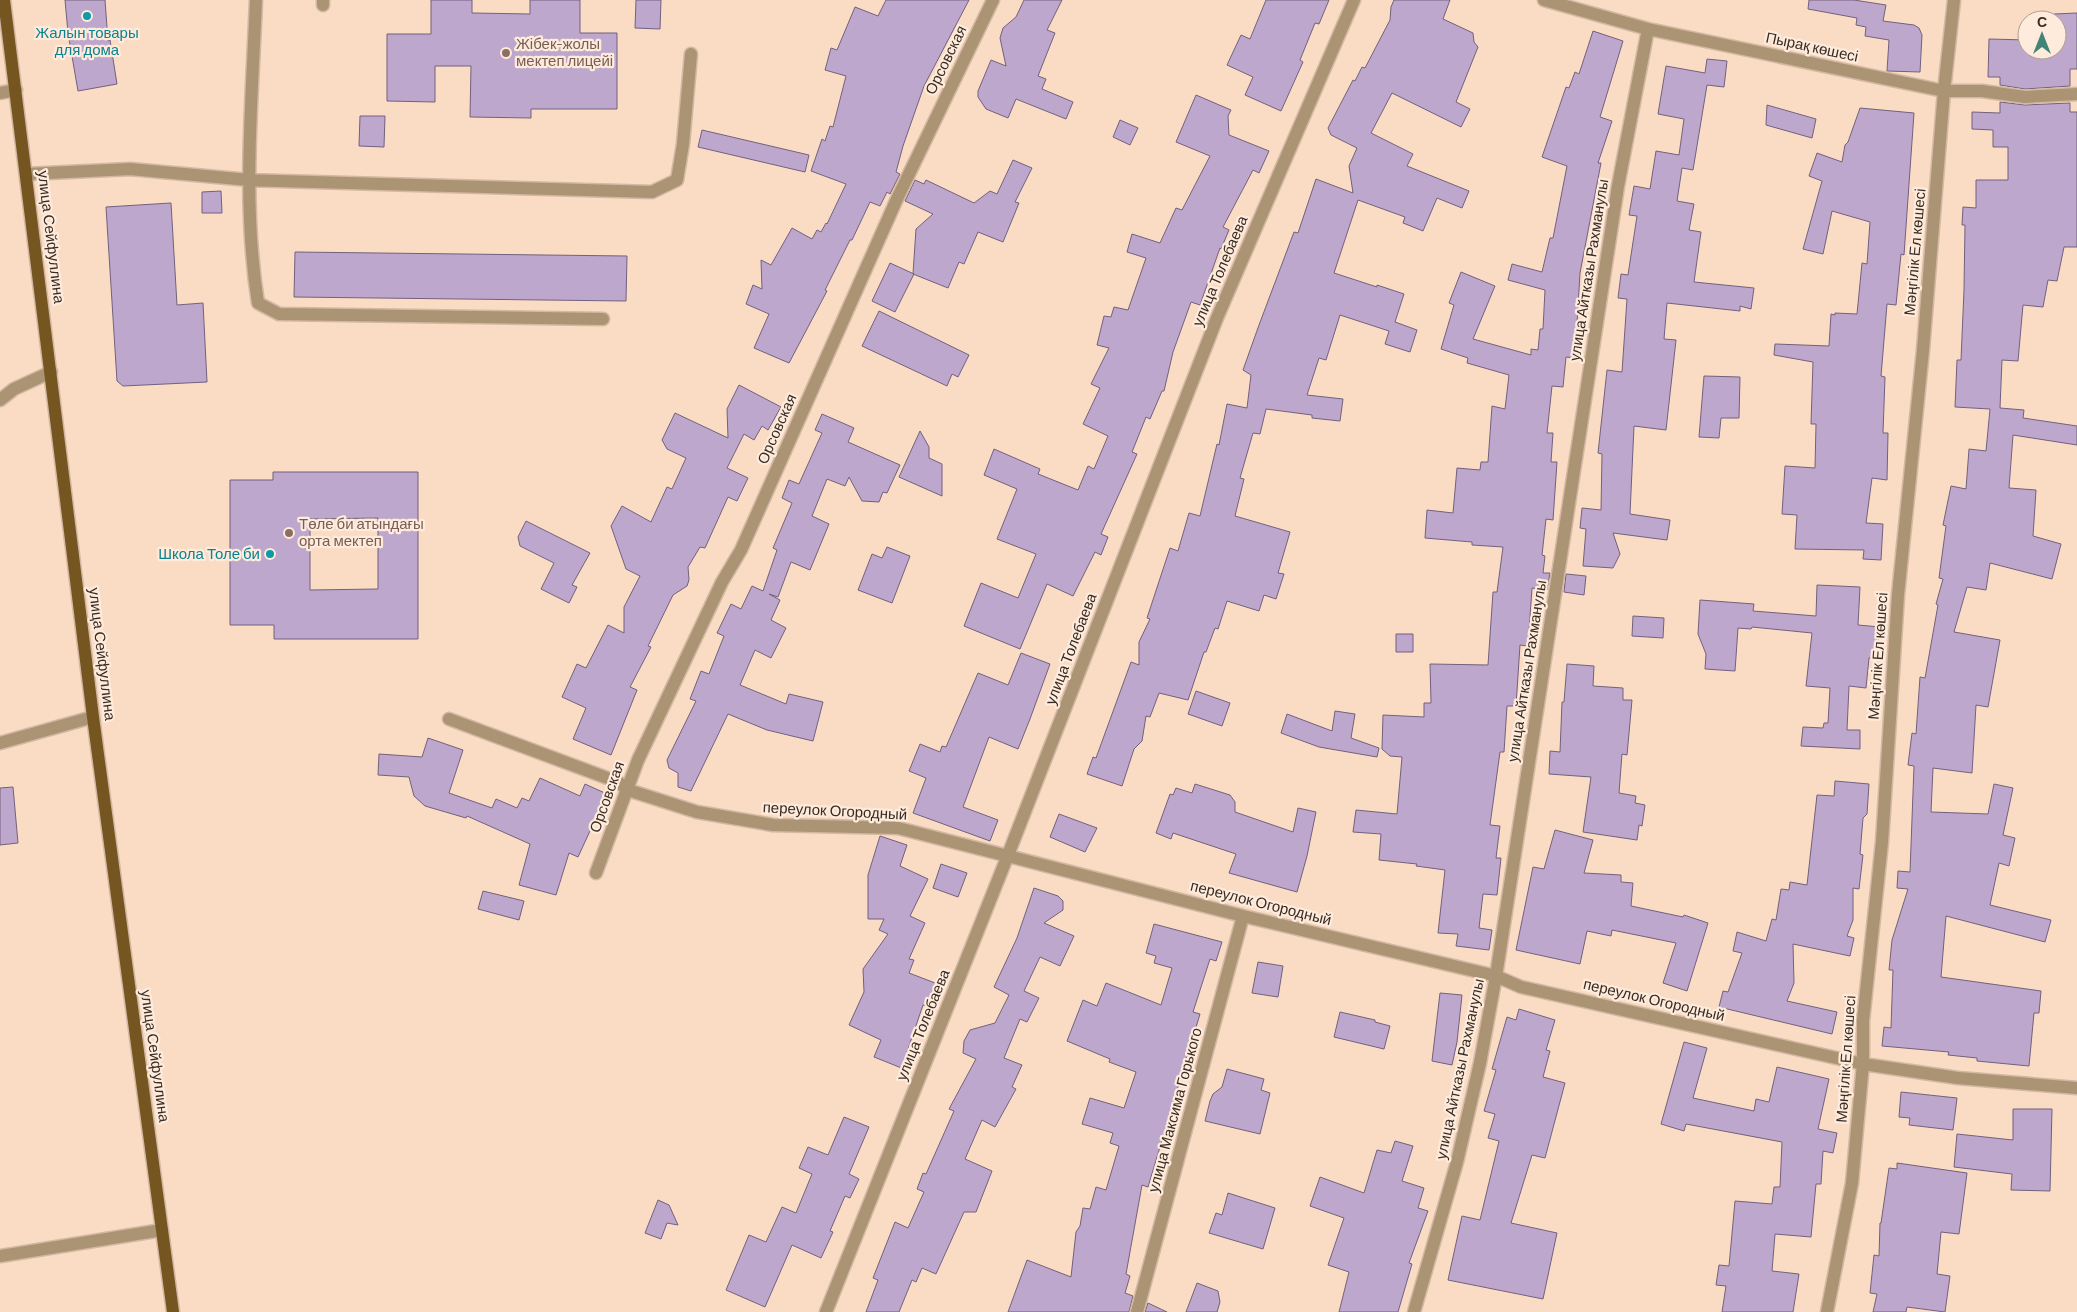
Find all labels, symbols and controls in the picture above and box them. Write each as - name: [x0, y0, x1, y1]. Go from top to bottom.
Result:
- marker: Жалын товары для дома: [81, 10, 93, 22]
- north arrow: [2017, 10, 2067, 60]
- text: С: [2037, 13, 2047, 30]
- street label: Орсовская: [921, 22, 970, 97]
- place label: Жалын товары для дома: [35, 23, 139, 58]
- street label: Пырақ көшесі: [1764, 27, 1860, 65]
- place label: Жібек-жолы мектеп лицейі: [516, 34, 613, 69]
- marker: Жібек-жолы мектеп лицейі: [500, 47, 512, 59]
- street label: улица Сейфуллина: [35, 169, 69, 305]
- street label: улица Айтказы Рахманулы: [1565, 177, 1611, 362]
- street label: Мәңгілік Ел көшесі: [1899, 188, 1929, 316]
- street label: улица Толебаева: [1188, 212, 1251, 329]
- street label: Орсовская: [753, 391, 799, 466]
- place label: Төле би атындағы орта мектеп: [299, 514, 424, 549]
- marker: Төле би атындағы орта мектеп: [283, 527, 295, 539]
- place label: Школа Толе би: [158, 544, 260, 562]
- marker: Школа Толе би: [264, 548, 276, 560]
- street label: улица Айтказы Рахманулы: [1503, 578, 1549, 763]
- street label: улица Сейфуллина: [86, 586, 120, 722]
- street label: улица Толебаева: [1040, 590, 1100, 707]
- street label: Мәңгілік Ел көшесі: [1864, 592, 1890, 720]
- street label: Орсовская: [585, 758, 627, 835]
- street label: переулок Огородный: [762, 797, 908, 823]
- street label: переулок Огородный: [1189, 876, 1334, 928]
- street label: улица Толебаева: [892, 966, 953, 1083]
- street label: переулок Огородный: [1582, 974, 1727, 1024]
- street label: улица Айтказы Рахманулы: [1431, 977, 1487, 1161]
- street label: улица Сейфуллина: [138, 988, 174, 1124]
- street label: Мәңгілік Ел көшесі: [1832, 995, 1858, 1123]
- street label: улица Максима Горького: [1143, 1025, 1205, 1194]

